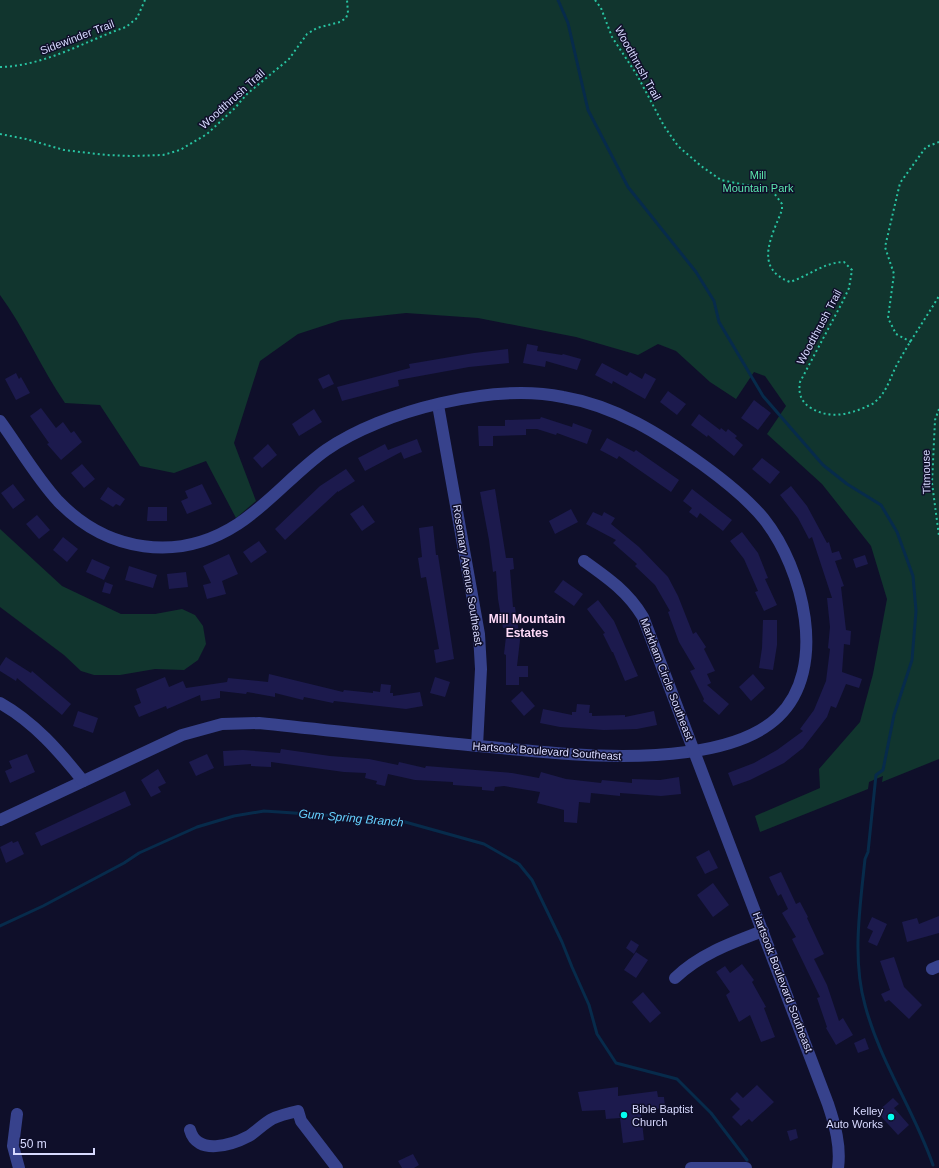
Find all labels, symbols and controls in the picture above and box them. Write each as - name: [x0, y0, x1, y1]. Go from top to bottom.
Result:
- street label: Sidewinder Trail: [38, 17, 116, 57]
- street label: Woodthrush Trail: [613, 24, 663, 102]
- street label: Woodthrush Trail: [197, 67, 267, 131]
- park label: Mill Mountain Park: [723, 169, 794, 194]
- street label: Woodthrush Trail: [794, 288, 844, 366]
- street label: Titmouse: [920, 449, 932, 495]
- street label: Rosemary Avenue Southeast: [451, 504, 485, 646]
- district label: Mill Mountain Estates: [489, 612, 565, 640]
- street label: Markham Circle Southeast: [638, 616, 696, 742]
- street label: Hartsook Boulevard Southeast: [472, 740, 622, 762]
- water label: Gum Spring Branch: [298, 806, 404, 830]
- street label: Hartsook Boulevard Southeast: [751, 910, 815, 1054]
- place label: Bible Baptist Church: [632, 1103, 693, 1128]
- place label: Kelley Auto Works: [826, 1105, 883, 1130]
- marker: Bible Baptist Church: [619, 1110, 629, 1120]
- marker: Kelley Auto Works: [886, 1112, 896, 1122]
- scale bar: [14, 1130, 94, 1156]
- text: 50 m: [20, 1137, 47, 1151]

